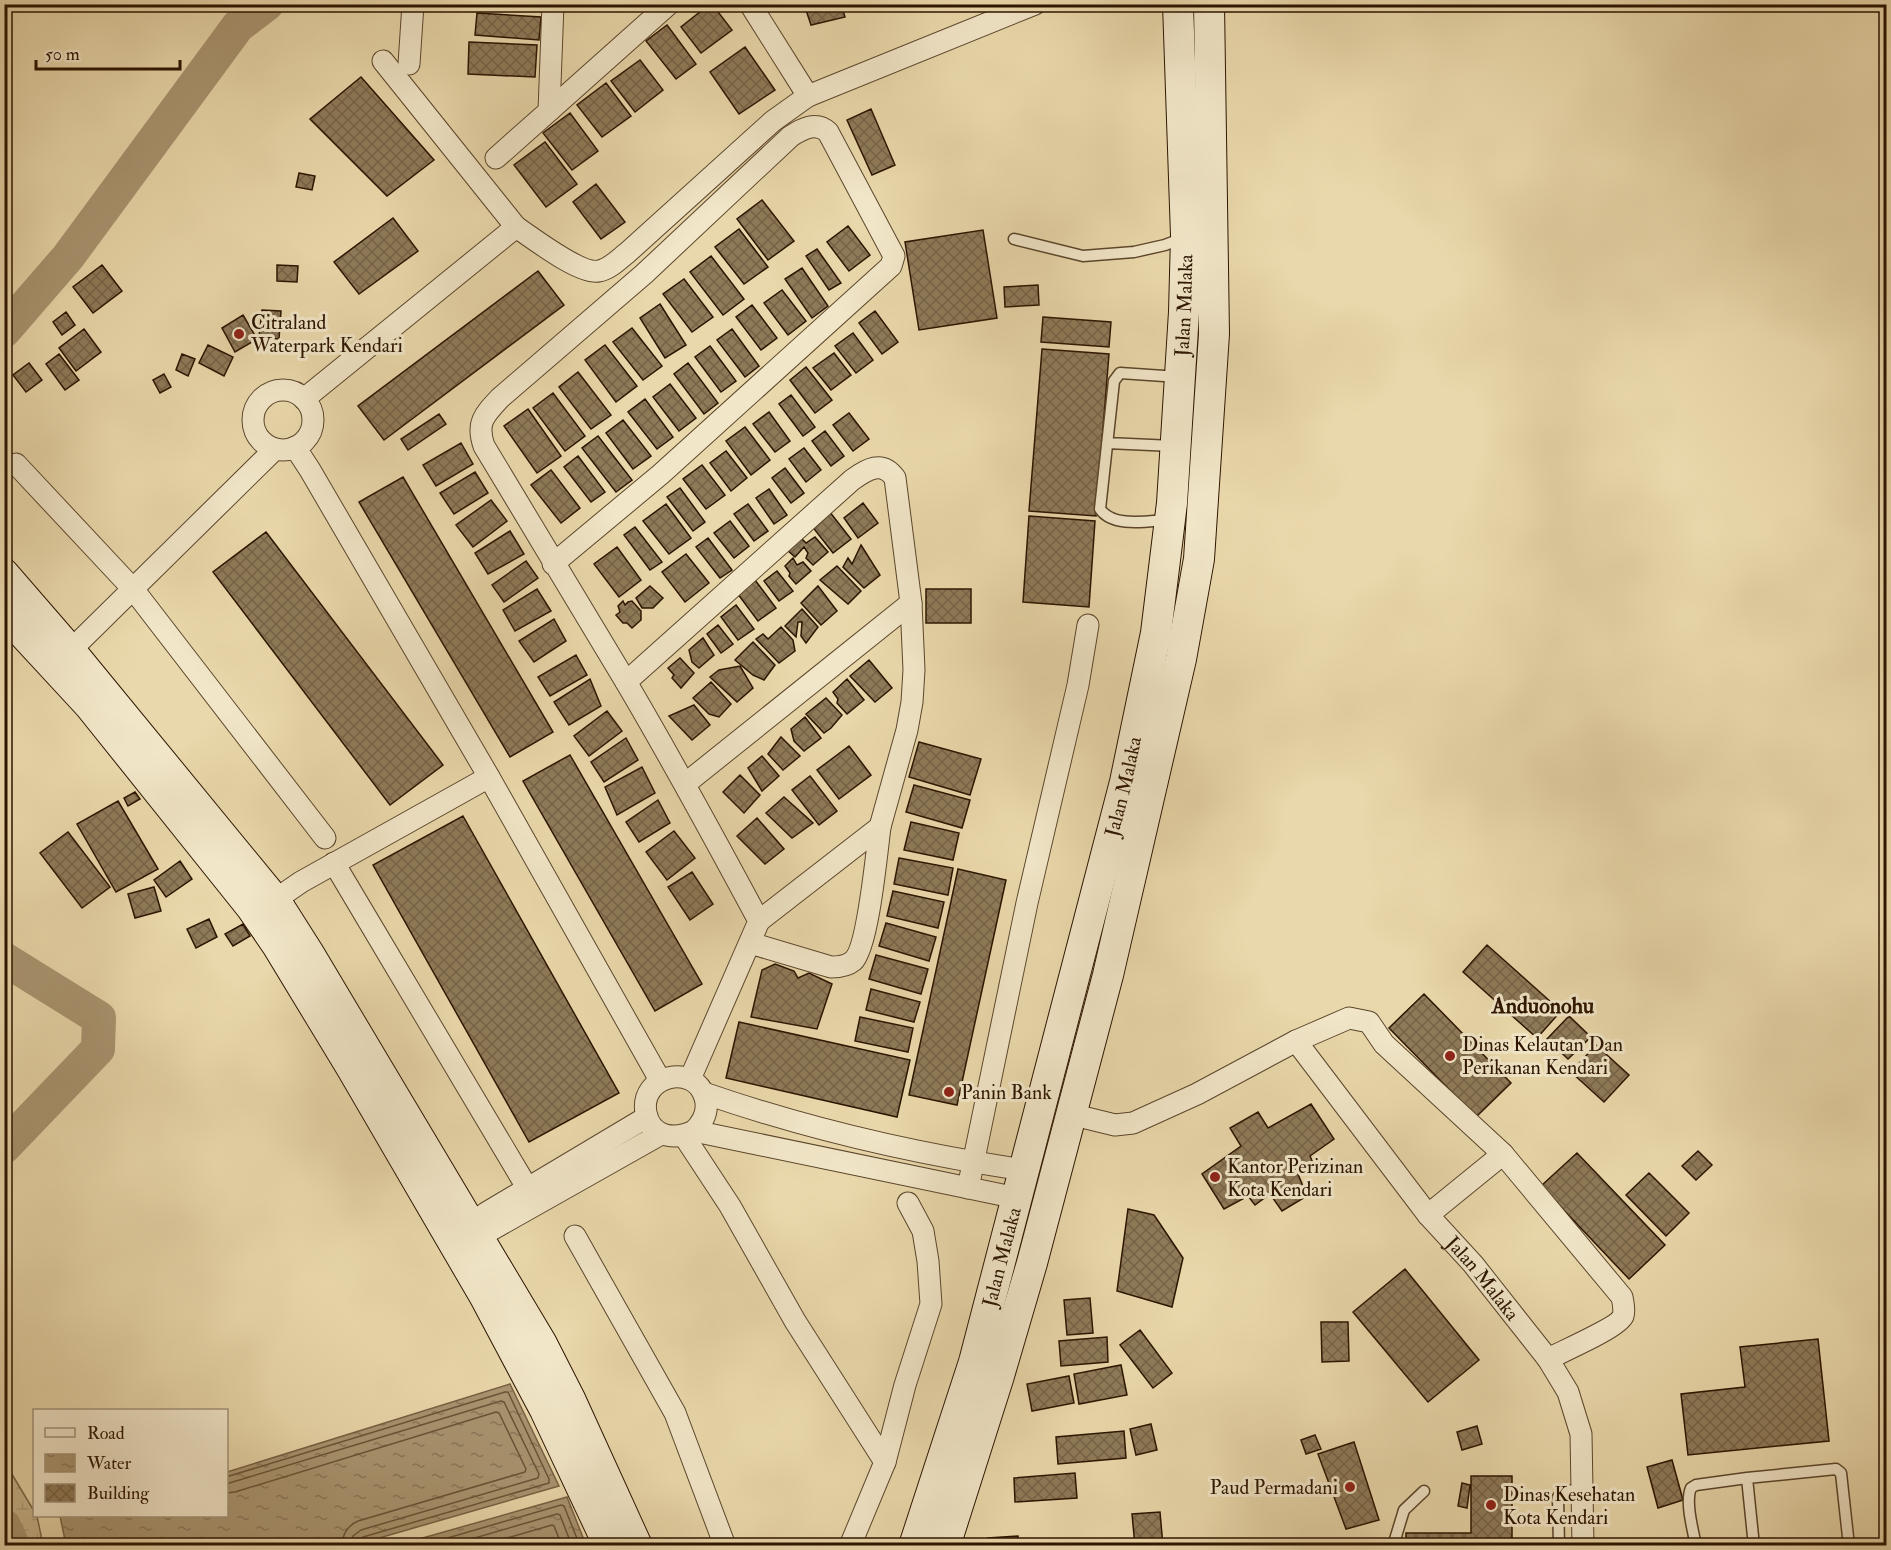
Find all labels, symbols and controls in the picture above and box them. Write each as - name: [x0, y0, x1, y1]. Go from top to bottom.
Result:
- scale bar: [36, 33, 180, 71]
- text: 50 m: [45, 43, 80, 66]
- street label: Jalan Malaka: [1169, 253, 1198, 358]
- place label: Citraland Waterpark Kendari: [250, 310, 403, 359]
- marker: Citraland Waterpark Kendari: [232, 327, 246, 341]
- street label: Jalan Malaka: [1099, 733, 1147, 840]
- district label: Anduonohu: [1491, 992, 1595, 1020]
- place label: Dinas Kelautan Dan Perikanan Kendari: [1462, 1032, 1623, 1080]
- marker: Dinas Kelautan Dan Perikanan Kendari: [1443, 1049, 1457, 1063]
- place label: Panin Bank: [961, 1080, 1052, 1105]
- marker: Panin Bank: [942, 1085, 956, 1099]
- place label: Kantor Perizinan Kota Kendari: [1227, 1154, 1363, 1202]
- marker: Kantor Perizinan Kota Kendari: [1208, 1170, 1222, 1184]
- street label: Jalan Malaka: [976, 1204, 1027, 1311]
- street label: Jalan Malaka: [1440, 1230, 1526, 1326]
- legend: [33, 1409, 228, 1517]
- text: Road: [87, 1422, 125, 1445]
- text: Water: [86, 1452, 131, 1475]
- place label: Paud Permadani: [1210, 1475, 1338, 1500]
- marker: Paud Permadani: [1343, 1480, 1357, 1494]
- text: Building: [87, 1482, 150, 1505]
- place label: Dinas Kesehatan Kota Kendari: [1503, 1482, 1635, 1530]
- marker: Dinas Kesehatan Kota Kendari: [1484, 1498, 1498, 1512]

